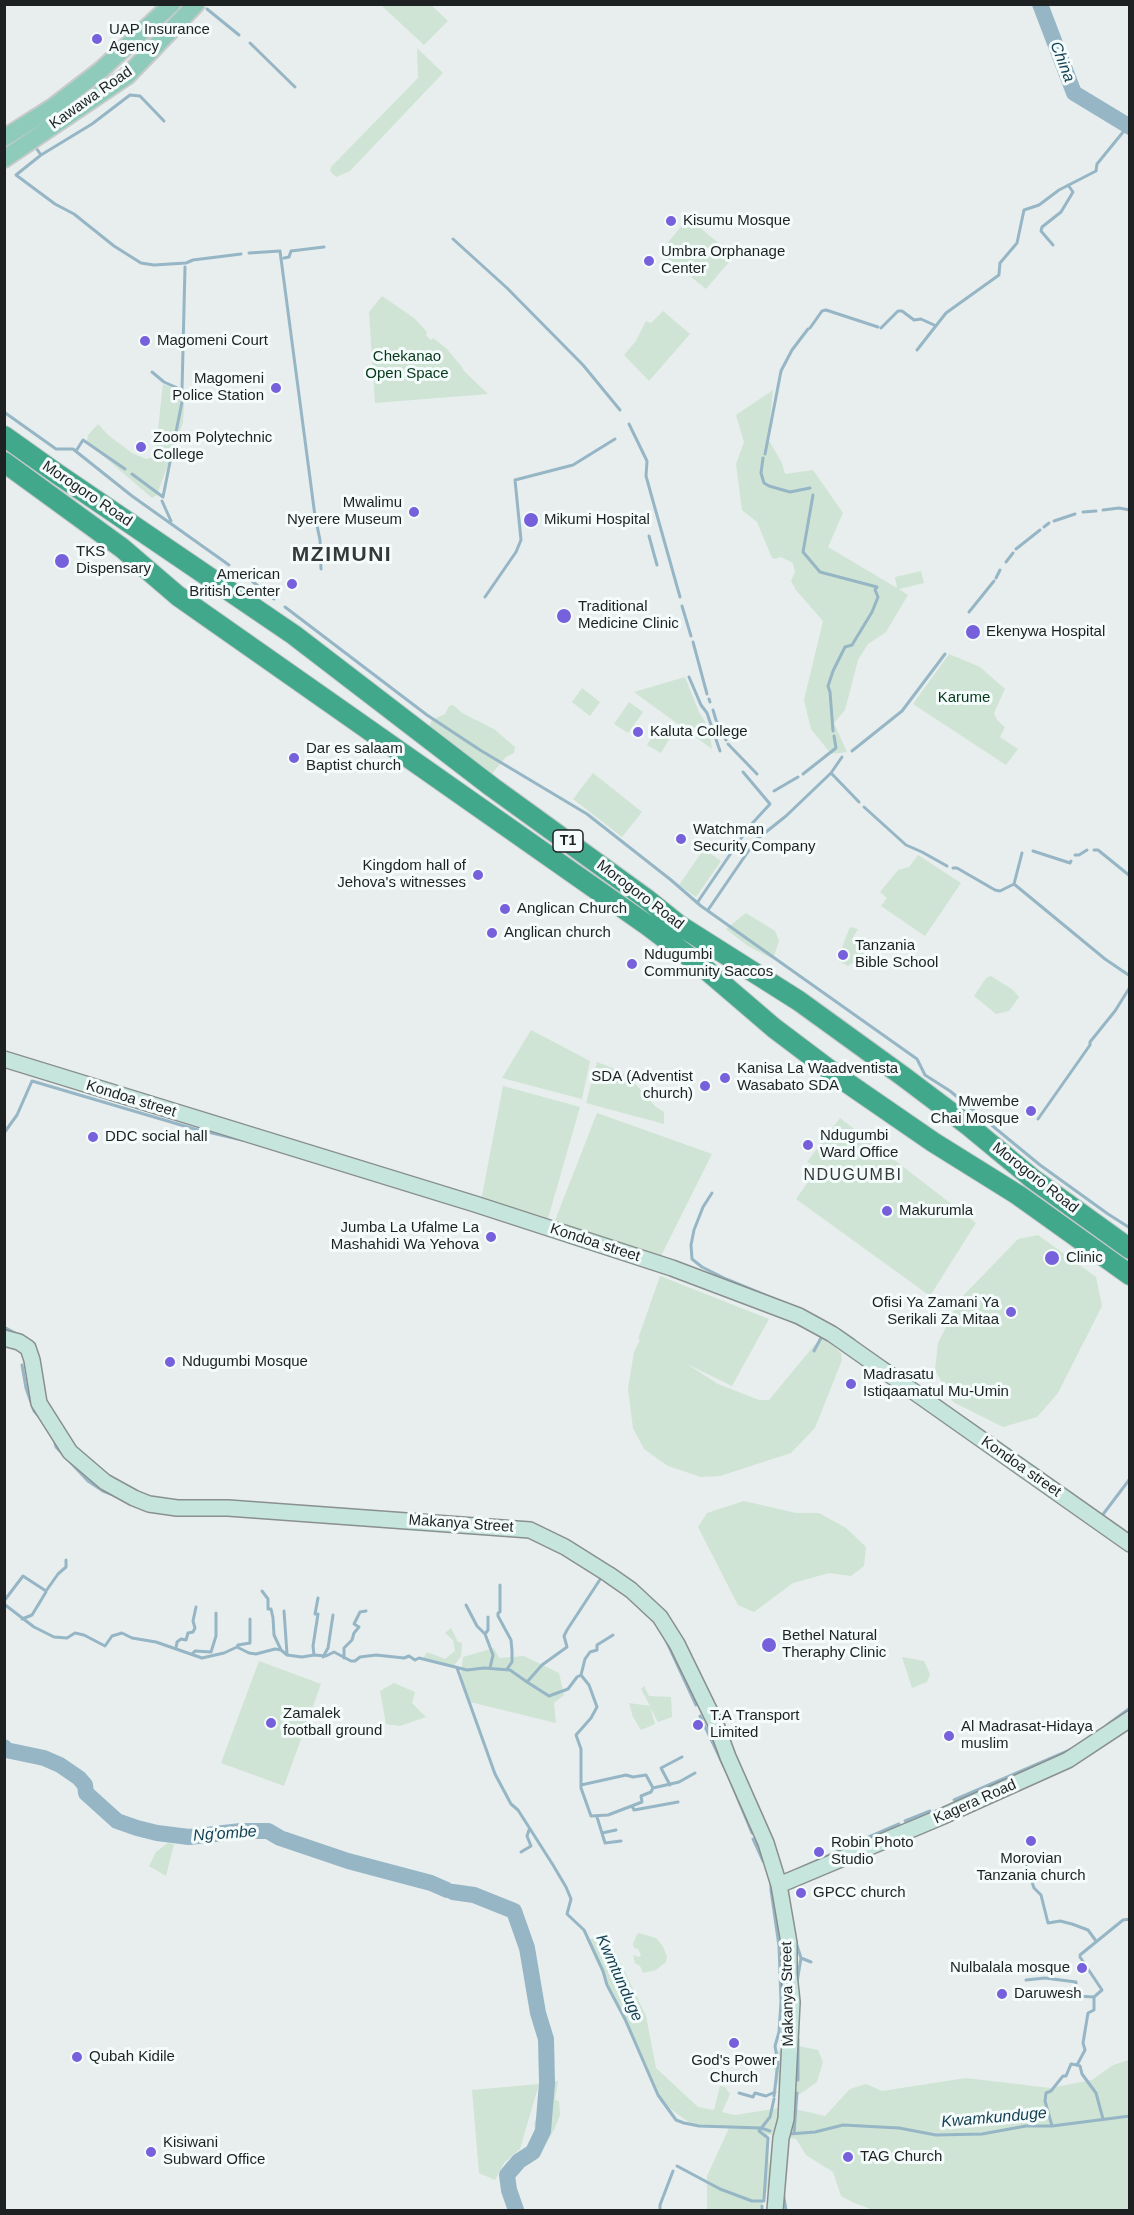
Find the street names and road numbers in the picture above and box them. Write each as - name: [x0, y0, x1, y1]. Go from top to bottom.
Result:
- street label: Kawawa Road: [46, 63, 136, 133]
- street label: Morogoro Road: [39, 457, 135, 531]
- road number: T1: [553, 830, 583, 852]
- street label: Morogoro Road: [593, 856, 687, 934]
- street label: Kondoa street: [84, 1077, 178, 1121]
- street label: Morogoro Road: [988, 1139, 1082, 1217]
- street label: Kondoa street: [548, 1220, 642, 1266]
- street label: Kondoa street: [978, 1433, 1064, 1501]
- street label: Makanya Street: [408, 1511, 514, 1537]
- street label: Kagera Road: [931, 1776, 1019, 1828]
- street label: Makanya Street: [778, 1941, 798, 2047]

